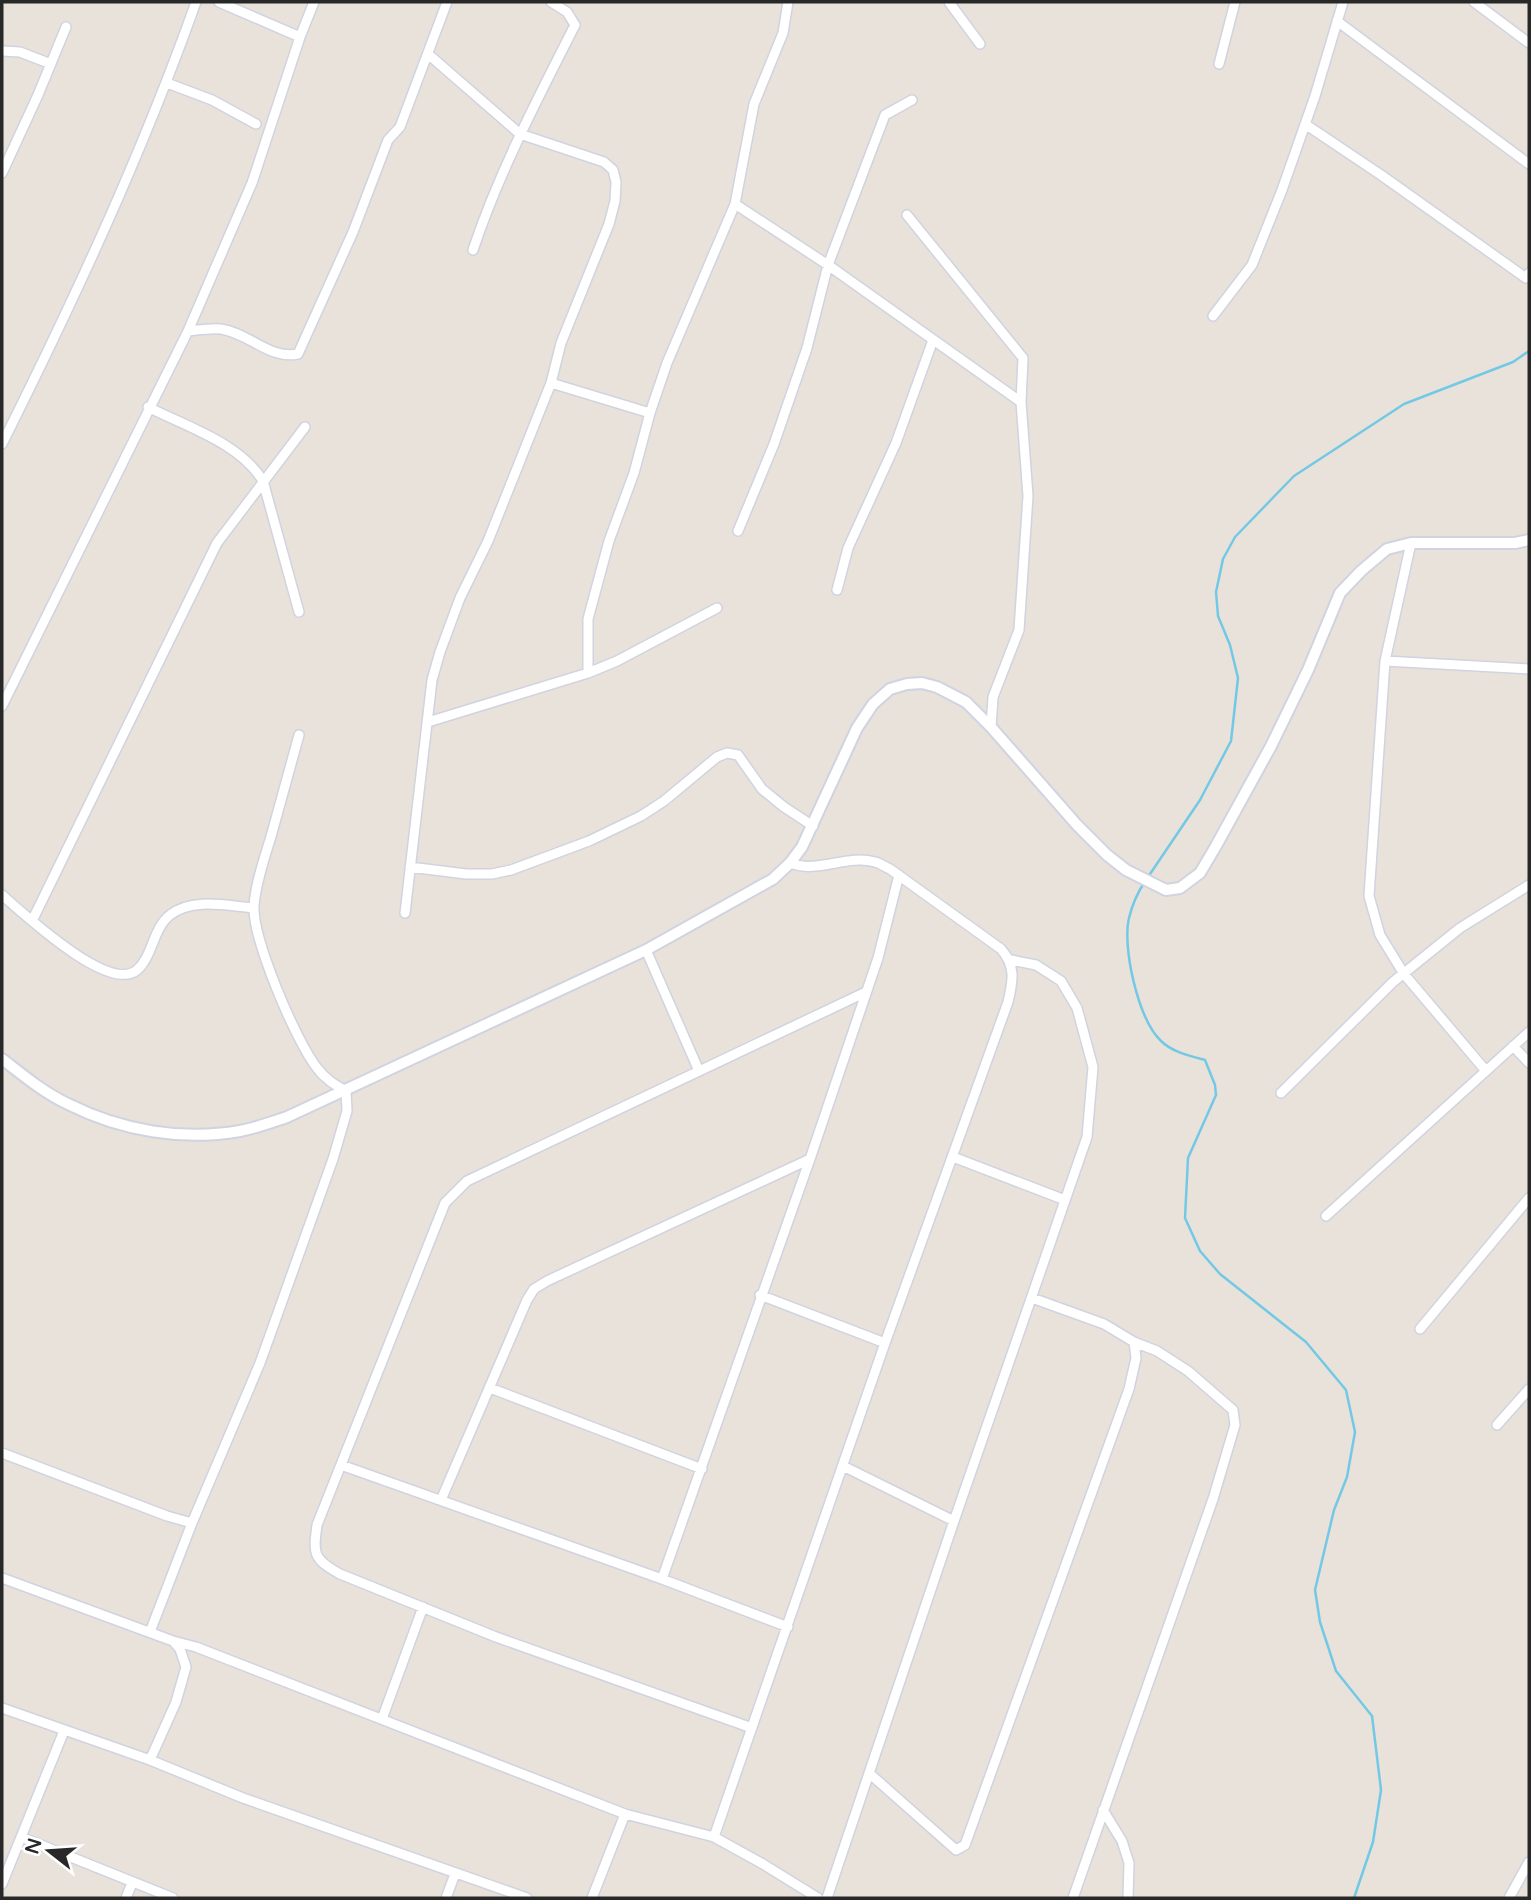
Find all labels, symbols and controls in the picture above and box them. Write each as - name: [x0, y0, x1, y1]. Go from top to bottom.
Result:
- north arrow: [14, 1816, 84, 1886]
- text: N: [21, 1836, 46, 1857]

